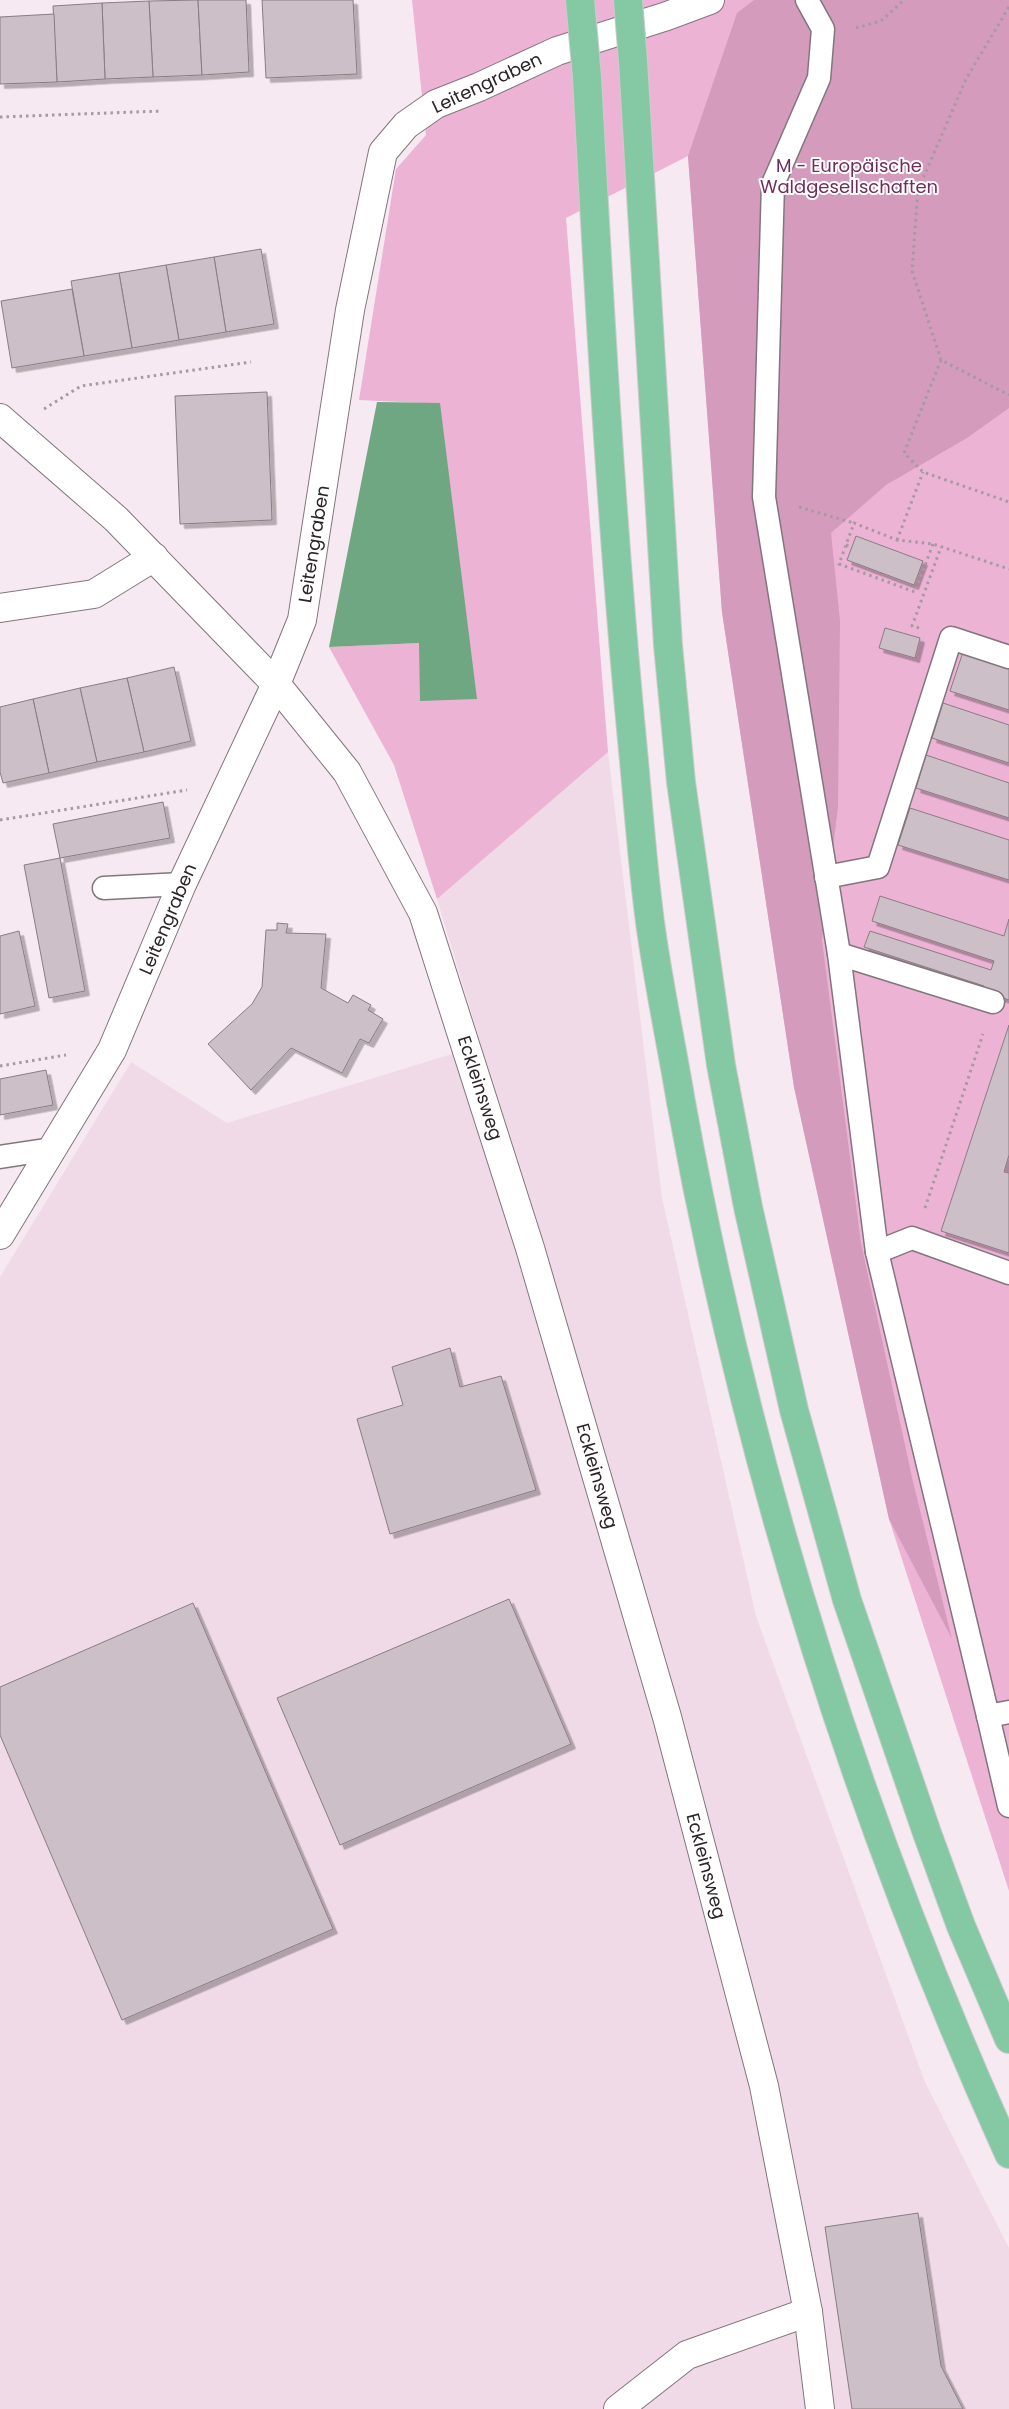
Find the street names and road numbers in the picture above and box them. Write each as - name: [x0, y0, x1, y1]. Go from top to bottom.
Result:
- street label: Leitengraben: [428, 46, 546, 119]
- street label: Leitengraben: [292, 483, 335, 604]
- street label: Leitengraben: [133, 859, 202, 978]
- street label: Eckleinsweg: [452, 1032, 509, 1143]
- street label: Eckleinsweg: [571, 1420, 624, 1531]
- street label: Eckleinsweg: [680, 1810, 733, 1921]

